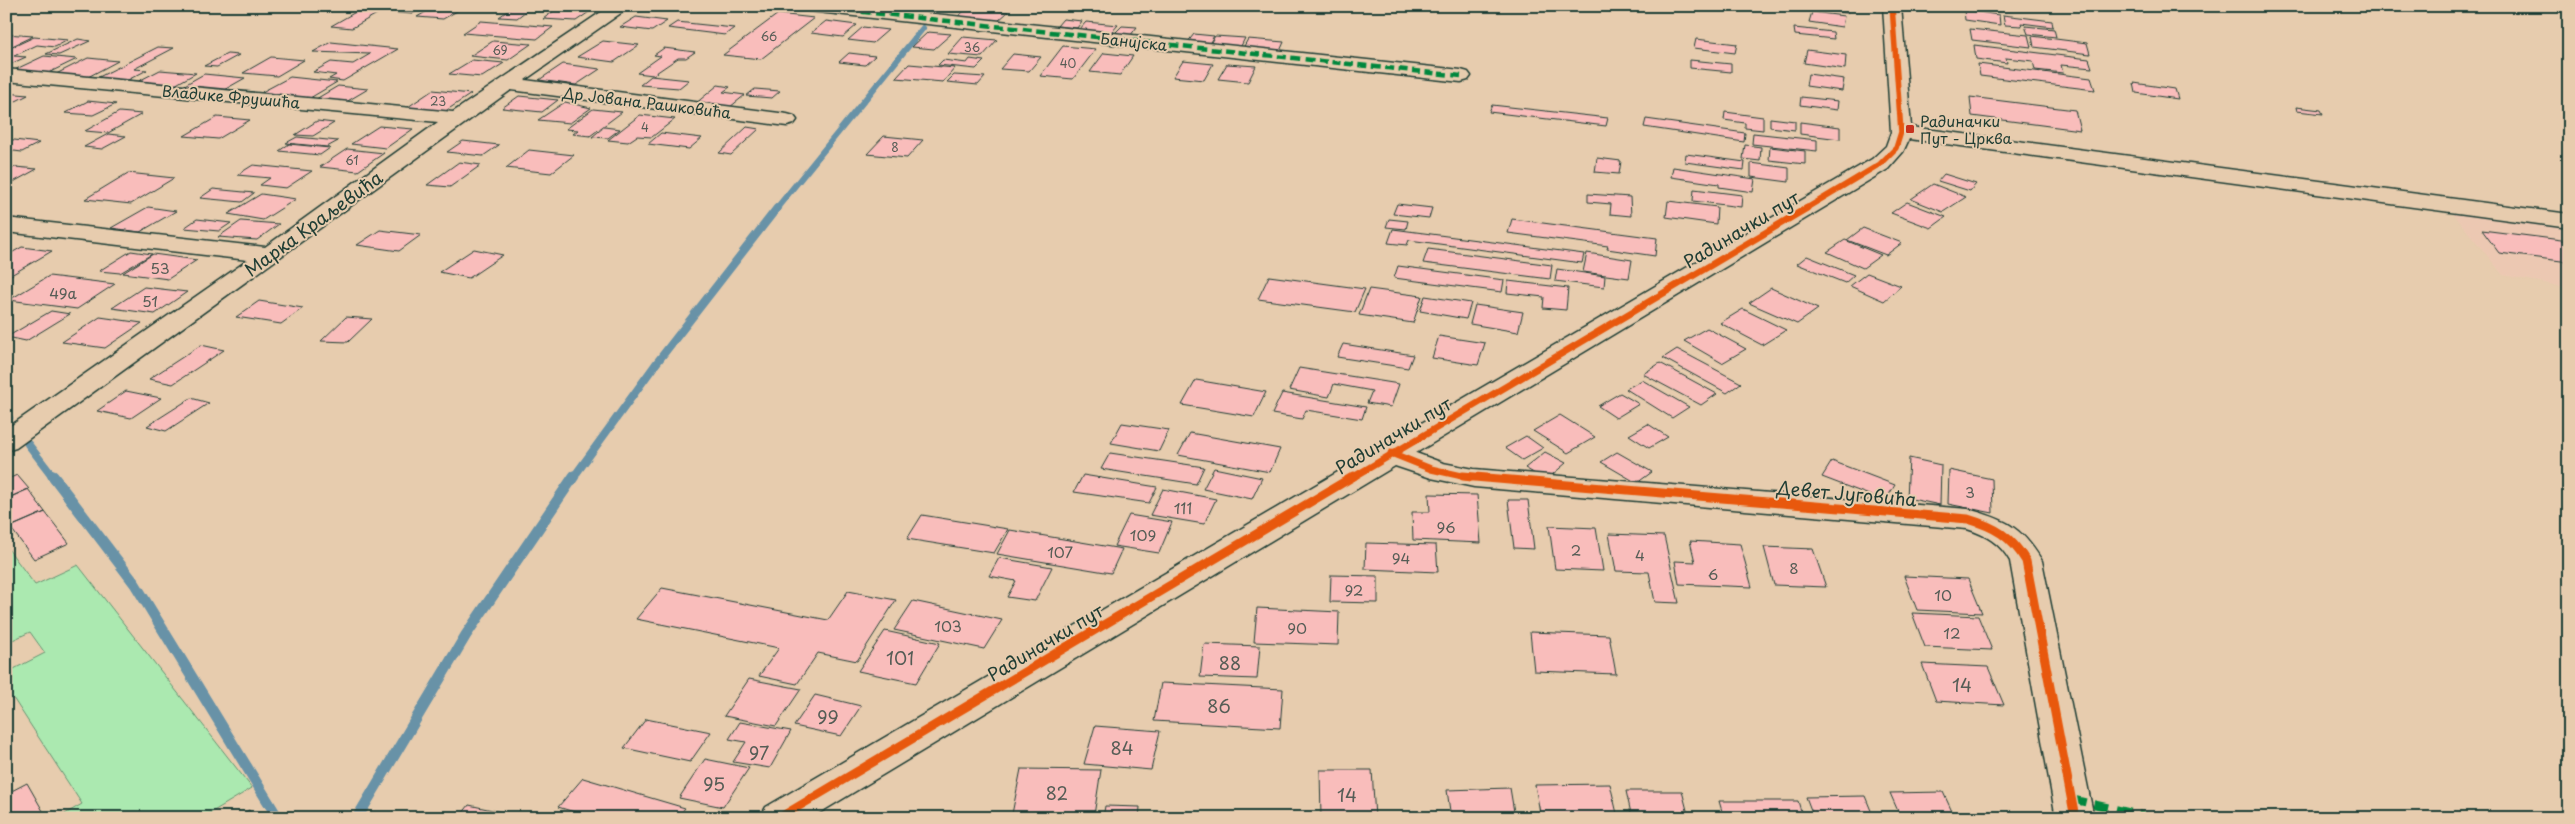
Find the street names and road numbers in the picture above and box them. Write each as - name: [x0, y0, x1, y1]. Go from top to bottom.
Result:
- street label: Банијска: [1100, 26, 1169, 56]
- street label: Владике Фрушића: [161, 79, 301, 114]
- street label: Др Јована Рашковића: [561, 80, 733, 124]
- street label: Марка Краљевића: [238, 163, 388, 282]
- street label: Радиначки пут: [1678, 183, 1805, 274]
- street label: Радиначки пут: [1330, 389, 1457, 480]
- street label: Девет Југовића: [1775, 473, 1919, 513]
- street label: Радиначки пут: [982, 596, 1109, 687]

